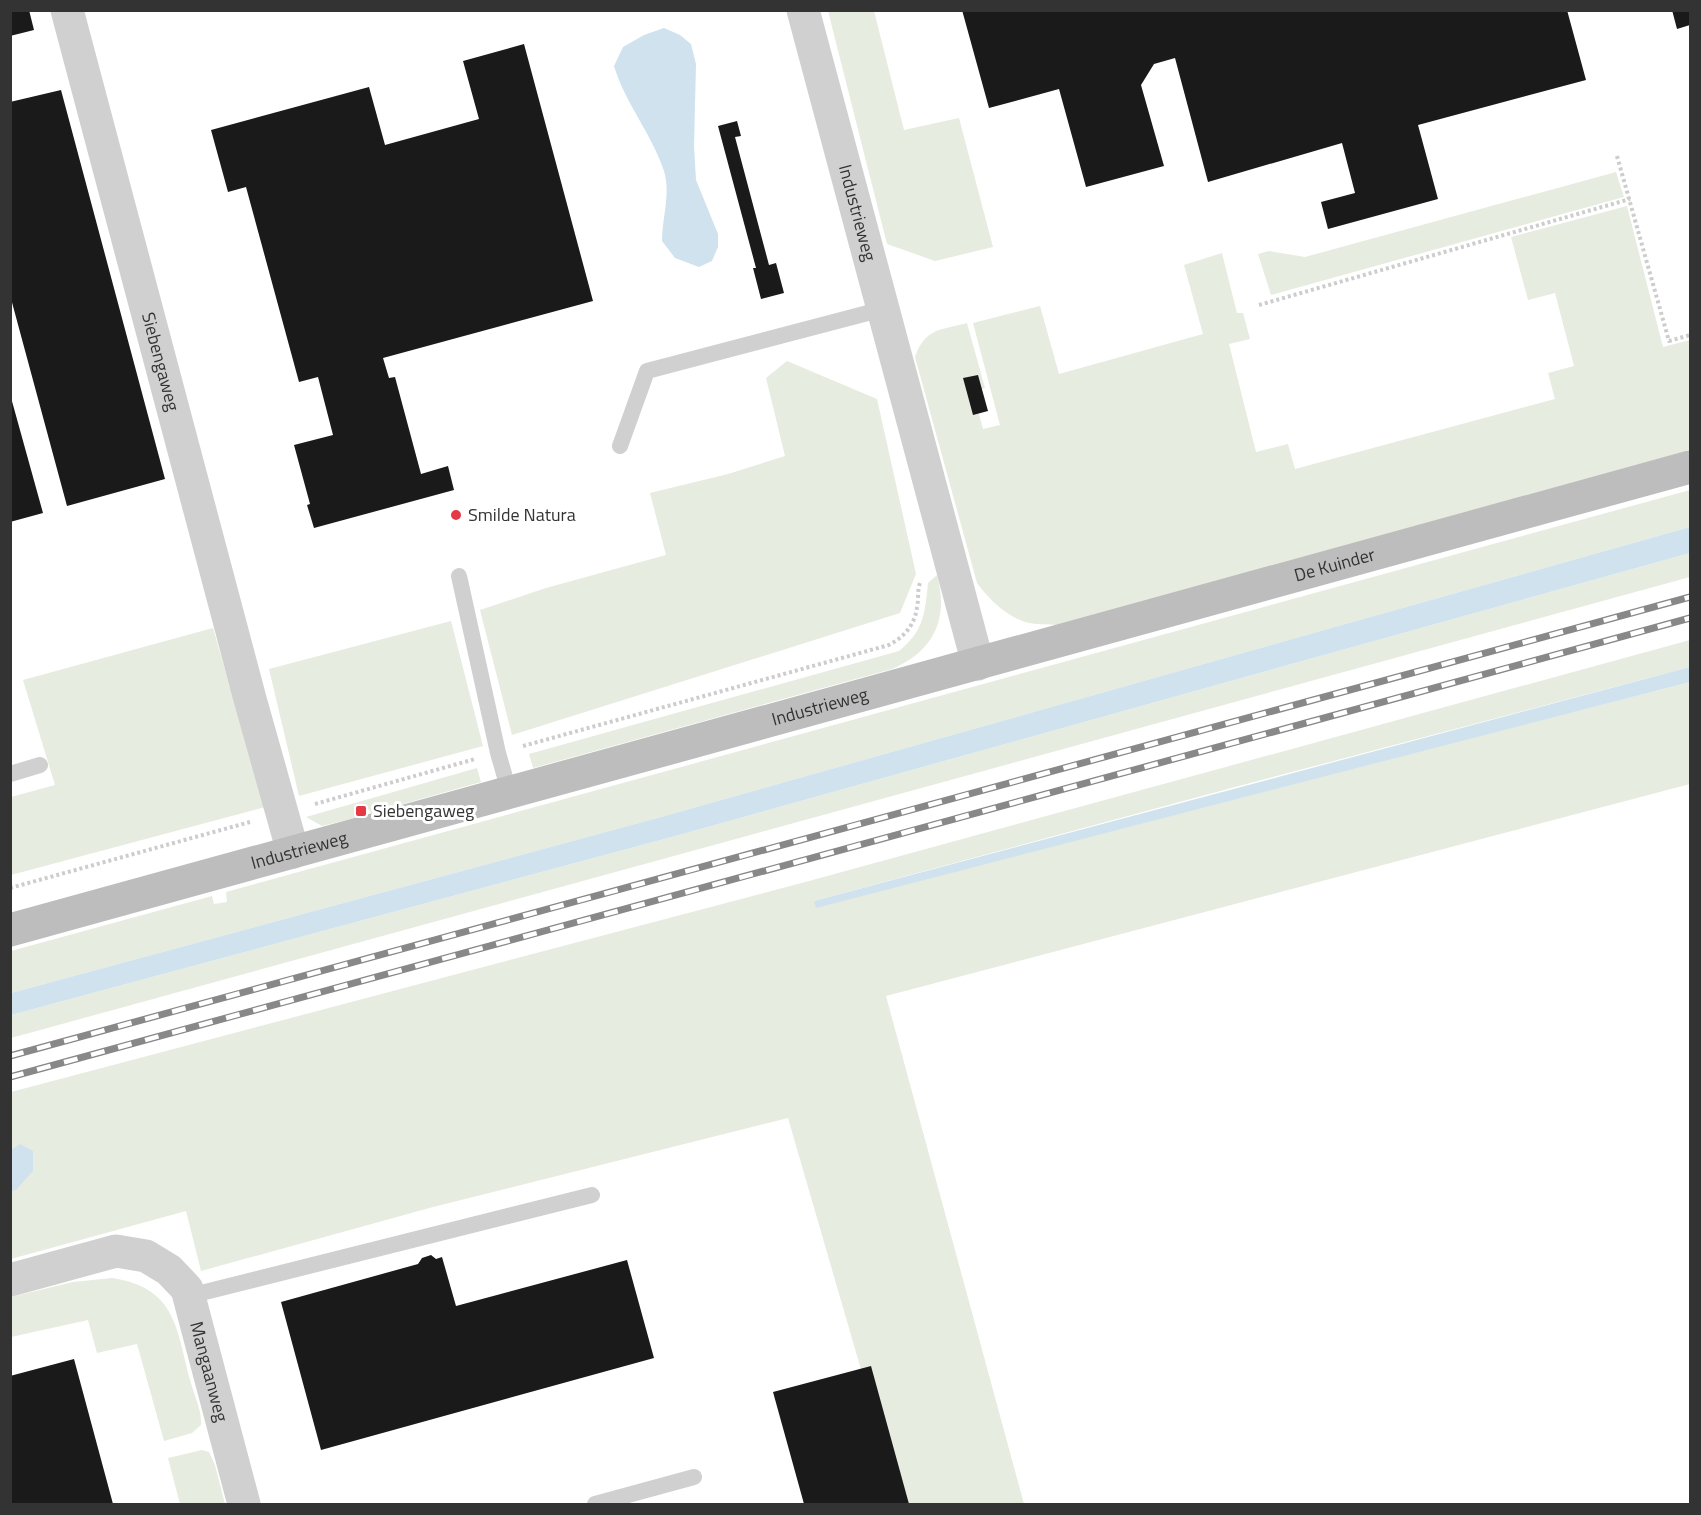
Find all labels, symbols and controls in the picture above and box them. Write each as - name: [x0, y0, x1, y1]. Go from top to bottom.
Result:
- street label: Industrieweg: [832, 161, 884, 264]
- street label: Siebengaweg: [135, 309, 187, 414]
- place label: Smilde Natura: [468, 501, 576, 528]
- marker: Smilde Natura: [449, 508, 463, 522]
- street label: De Kuinder: [1291, 540, 1378, 588]
- street label: Industrieweg: [768, 680, 871, 733]
- place label: Siebengaweg: [373, 797, 474, 824]
- marker: Siebengaweg: [354, 804, 368, 818]
- street label: Industrieweg: [248, 824, 350, 876]
- street label: Mangaanweg: [183, 1318, 236, 1425]

